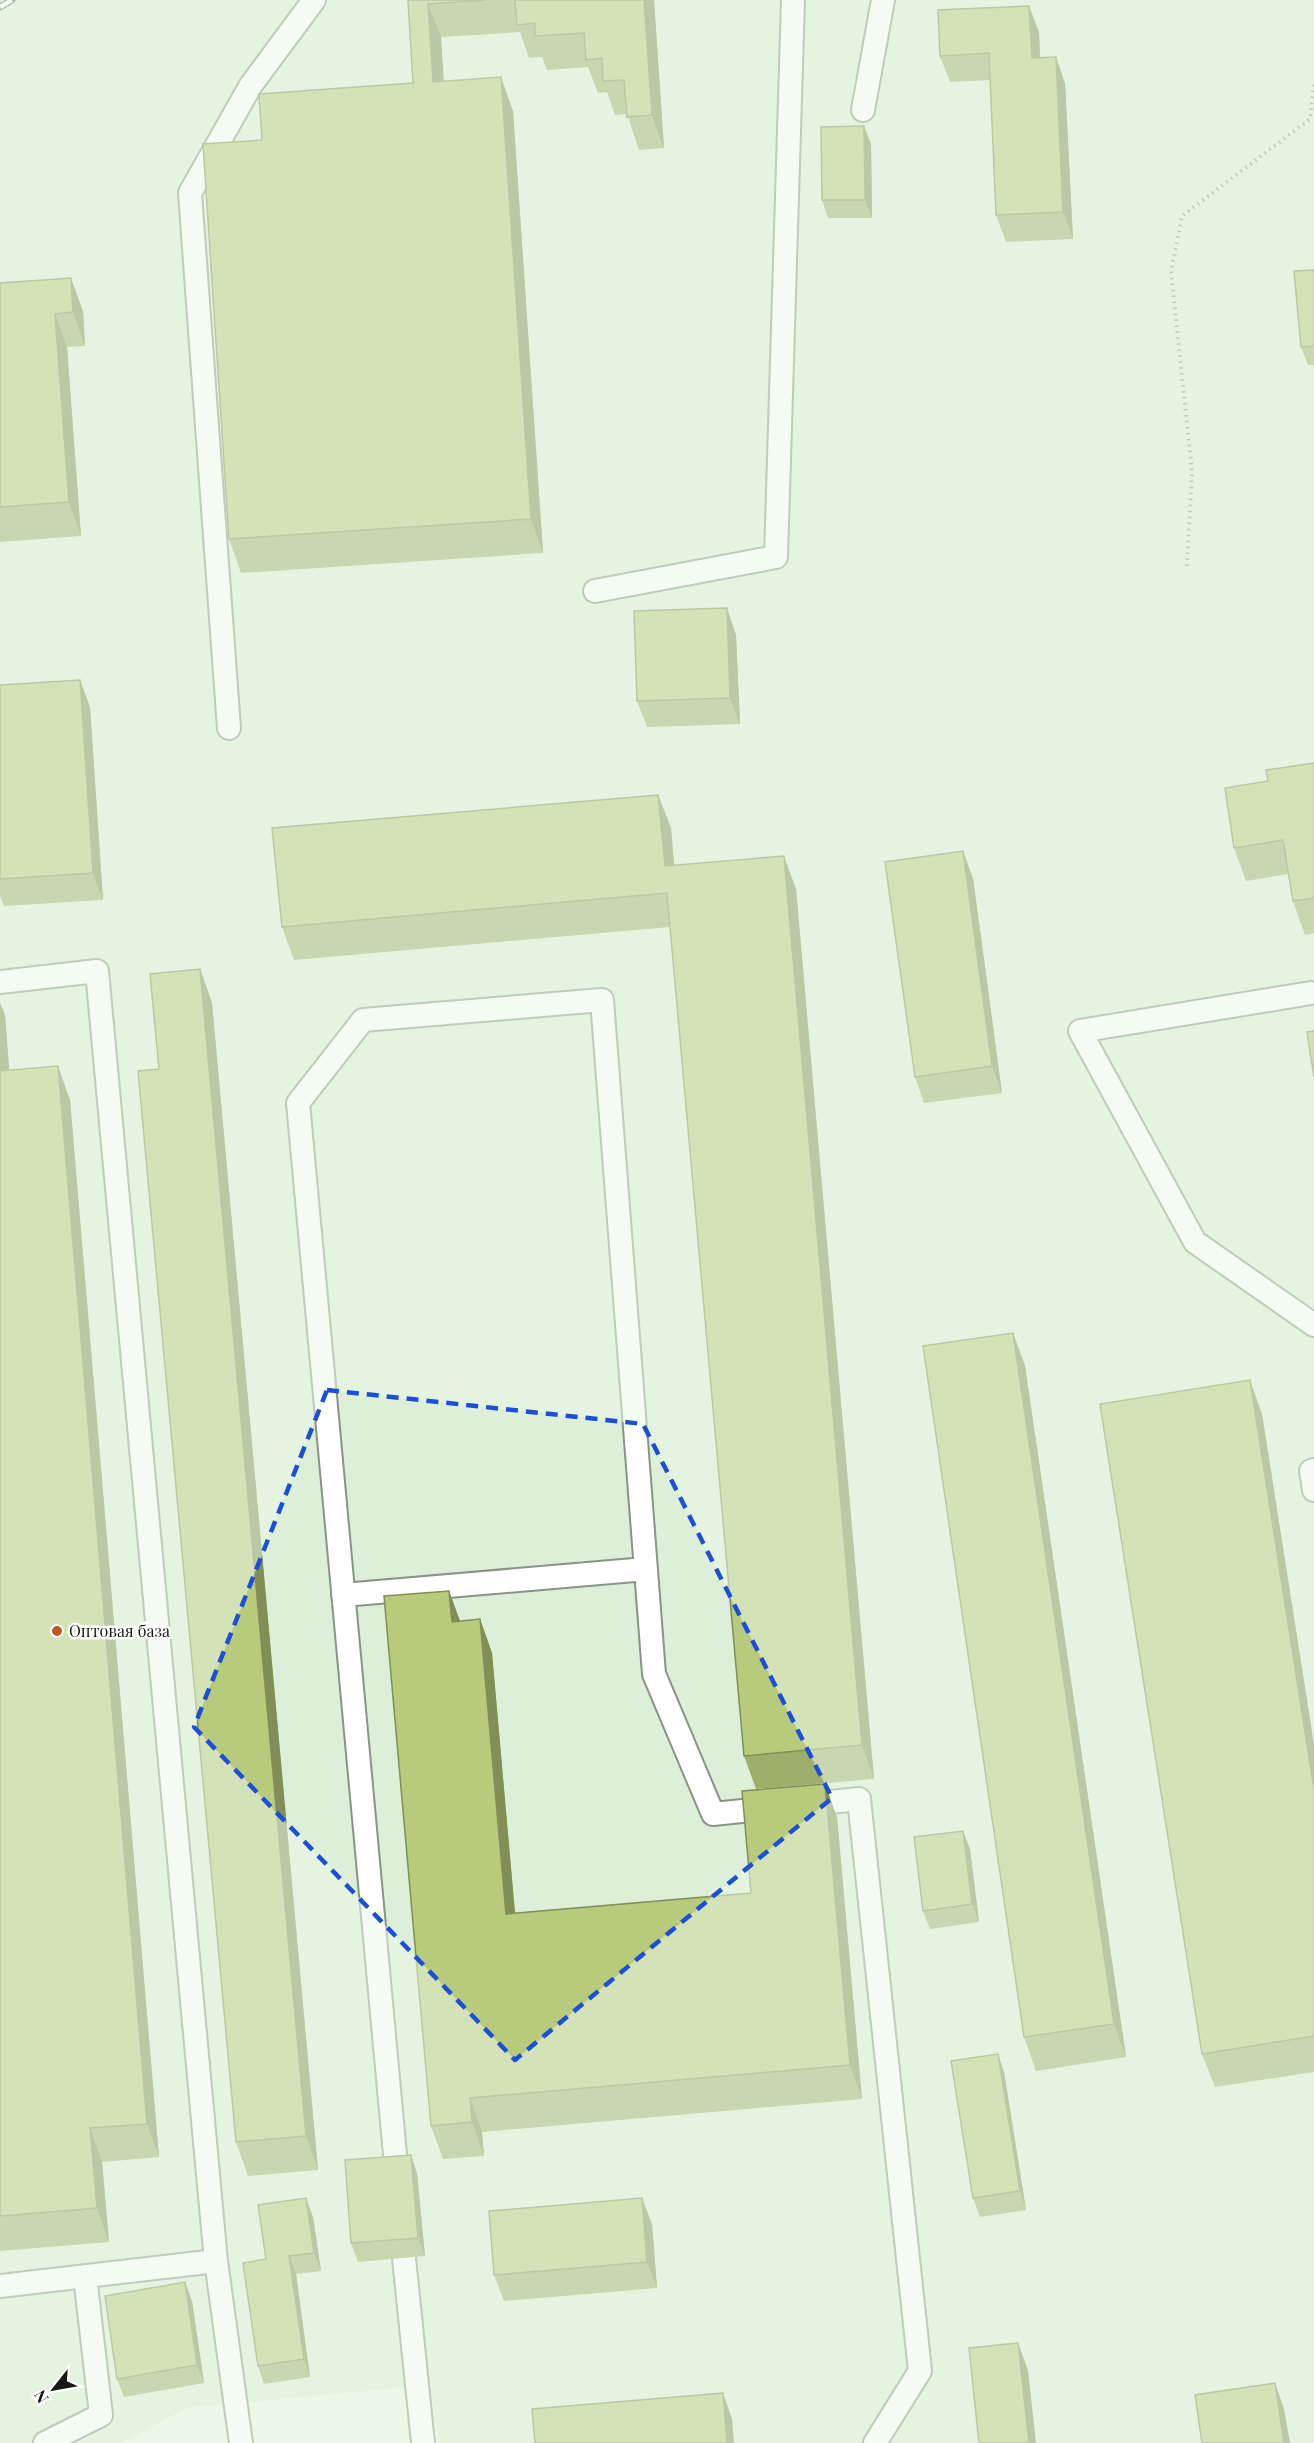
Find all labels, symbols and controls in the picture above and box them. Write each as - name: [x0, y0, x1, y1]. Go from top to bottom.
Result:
- place label: Оптовая база: [69, 1620, 170, 1641]
- marker: Оптовая база: [50, 1624, 64, 1638]
- north arrow: [24, 2359, 84, 2419]
- text: N: [29, 2386, 53, 2407]

